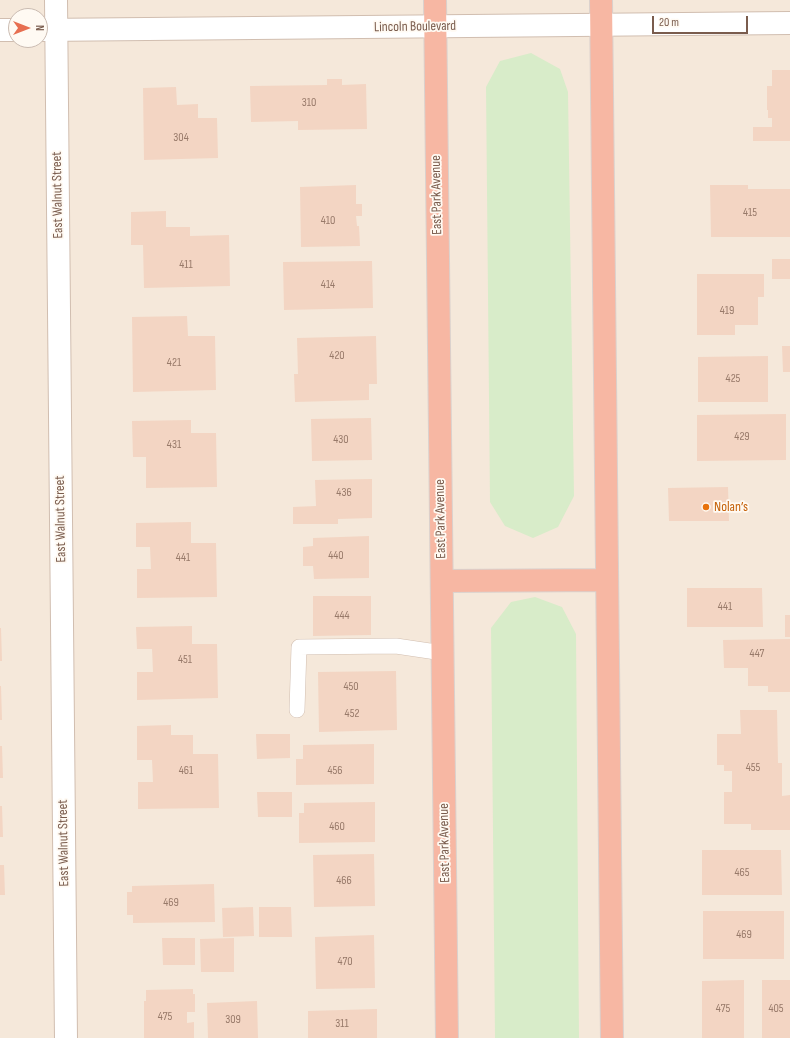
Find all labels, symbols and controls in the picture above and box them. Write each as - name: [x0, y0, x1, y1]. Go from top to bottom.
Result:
- north arrow: [8, 8, 48, 48]
- scale bar: [654, 8, 750, 34]
- text: 20 m: [659, 15, 679, 30]
- street label: Lincoln Boulevard: [374, 18, 456, 36]
- text: N: [33, 25, 46, 31]
- house number: 310: [302, 96, 316, 110]
- house number: 304: [173, 131, 189, 145]
- street label: East Walnut Street: [49, 151, 67, 239]
- street label: East Park Avenue: [428, 155, 446, 235]
- house number: 415: [743, 206, 757, 220]
- house number: 410: [321, 214, 335, 228]
- house number: 411: [179, 258, 193, 272]
- house number: 414: [321, 278, 335, 292]
- house number: 419: [720, 304, 734, 318]
- house number: 420: [329, 349, 345, 363]
- house number: 421: [167, 356, 181, 370]
- house number: 425: [726, 372, 740, 386]
- house number: 429: [734, 430, 750, 444]
- house number: 430: [333, 433, 349, 447]
- house number: 431: [167, 438, 181, 452]
- street label: East Walnut Street: [52, 475, 70, 563]
- street label: East Park Avenue: [432, 479, 450, 559]
- house number: 436: [336, 486, 352, 500]
- place label: Nolan’s: [714, 499, 748, 515]
- marker: Nolan’s: [701, 502, 711, 512]
- house number: 440: [328, 549, 344, 563]
- house number: 441: [176, 551, 190, 565]
- house number: 441: [718, 600, 732, 614]
- house number: 444: [334, 609, 350, 623]
- house number: 447: [750, 647, 764, 661]
- house number: 451: [178, 653, 192, 667]
- house number: 450: [343, 680, 359, 694]
- house number: 452: [345, 707, 359, 721]
- house number: 455: [746, 761, 760, 775]
- house number: 461: [179, 764, 193, 778]
- house number: 456: [327, 764, 343, 778]
- street label: East Walnut Street: [55, 799, 73, 887]
- street label: East Park Avenue: [436, 803, 454, 883]
- house number: 460: [329, 820, 345, 834]
- house number: 465: [734, 866, 750, 880]
- house number: 466: [336, 874, 352, 888]
- house number: 469: [163, 896, 179, 910]
- house number: 469: [736, 928, 752, 942]
- house number: 470: [337, 955, 353, 969]
- house number: 475: [716, 1002, 730, 1016]
- house number: 405: [768, 1002, 784, 1016]
- house number: 475: [158, 1010, 172, 1024]
- house number: 309: [225, 1013, 241, 1027]
- house number: 311: [335, 1017, 349, 1031]

